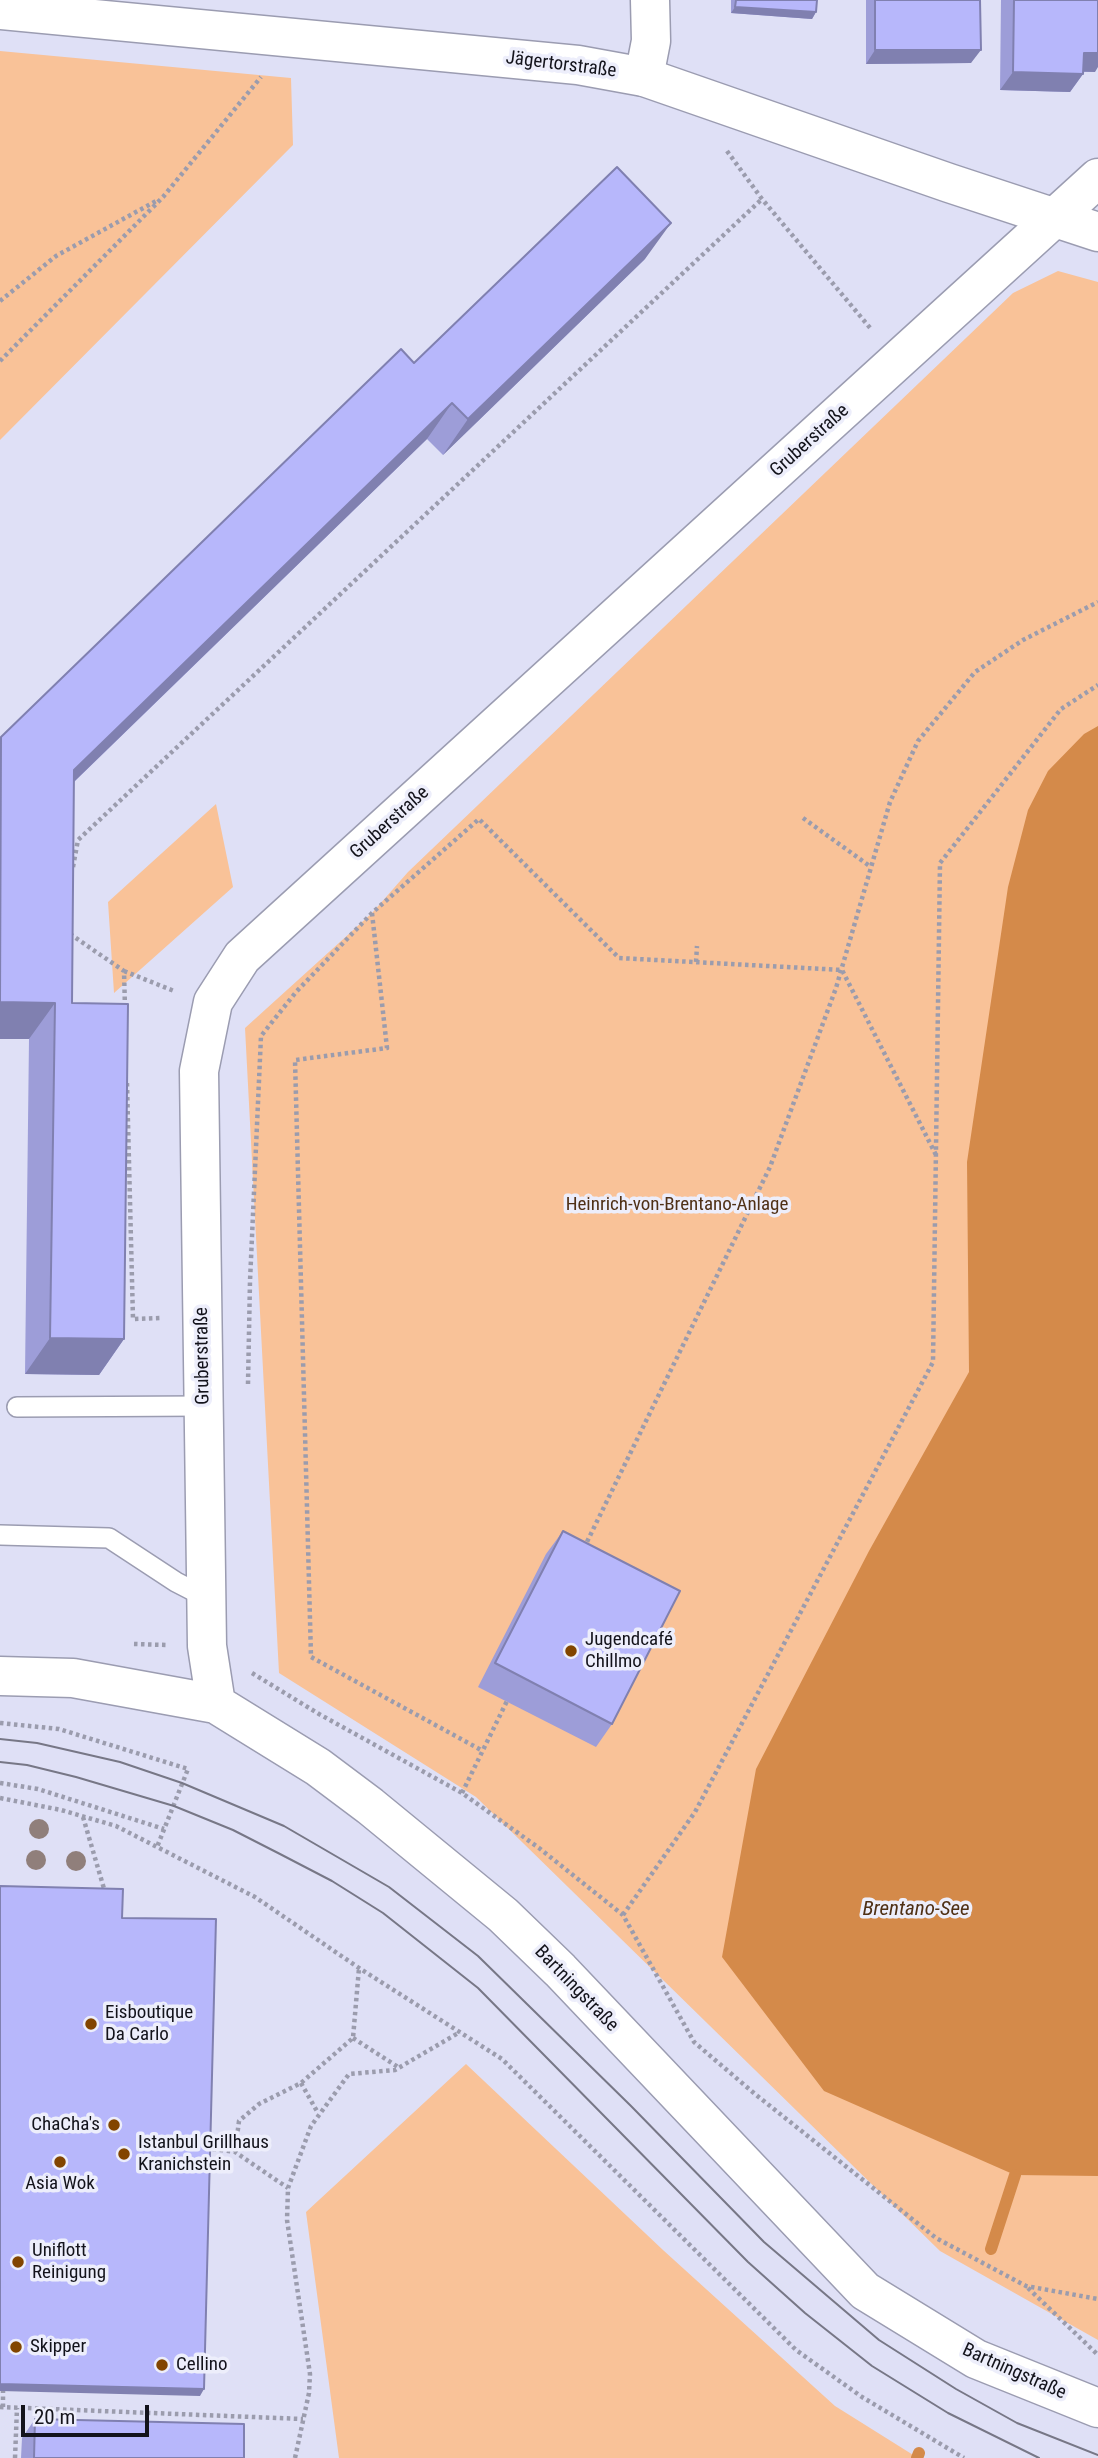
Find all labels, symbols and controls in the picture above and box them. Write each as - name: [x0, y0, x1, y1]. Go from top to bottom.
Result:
- street label: Jägertorstraße: [504, 47, 618, 83]
- street label: Gruberstraße: [766, 400, 854, 482]
- street label: Gruberstraße: [346, 782, 434, 864]
- park label: Heinrich-von-Brentano-Anlage: [566, 1194, 788, 1216]
- street label: Gruberstraße: [191, 1307, 215, 1405]
- place label: Jugendcafé Chillmo: [585, 1629, 673, 1673]
- marker: Jugendcafé Chillmo: [563, 1643, 579, 1659]
- water label: Brentano-See: [862, 1897, 970, 1923]
- street label: Bartningstraße: [529, 1941, 623, 2037]
- place label: Eisboutique Da Carlo: [105, 2002, 193, 2046]
- marker: Eisboutique Da Carlo: [83, 2016, 99, 2032]
- place label: ChaCha's: [31, 2114, 100, 2136]
- marker: ChaCha's: [106, 2117, 122, 2133]
- place label: Istanbul Grillhaus Kranichstein: [138, 2132, 269, 2176]
- marker: Istanbul Grillhaus Kranichstein: [116, 2146, 132, 2162]
- marker: Asia Wok: [52, 2154, 68, 2170]
- place label: Asia Wok: [25, 2173, 95, 2195]
- place label: Uniflott Reinigung: [32, 2240, 106, 2284]
- marker: Uniflott Reinigung: [10, 2254, 26, 2270]
- place label: Skipper: [30, 2336, 86, 2358]
- marker: Skipper: [8, 2339, 24, 2355]
- street label: Bartningstraße: [959, 2339, 1069, 2405]
- place label: Cellino: [176, 2354, 227, 2376]
- marker: Cellino: [154, 2357, 170, 2373]
- scale bar: [24, 2392, 152, 2436]
- text: 20 m: [34, 2405, 75, 2429]

